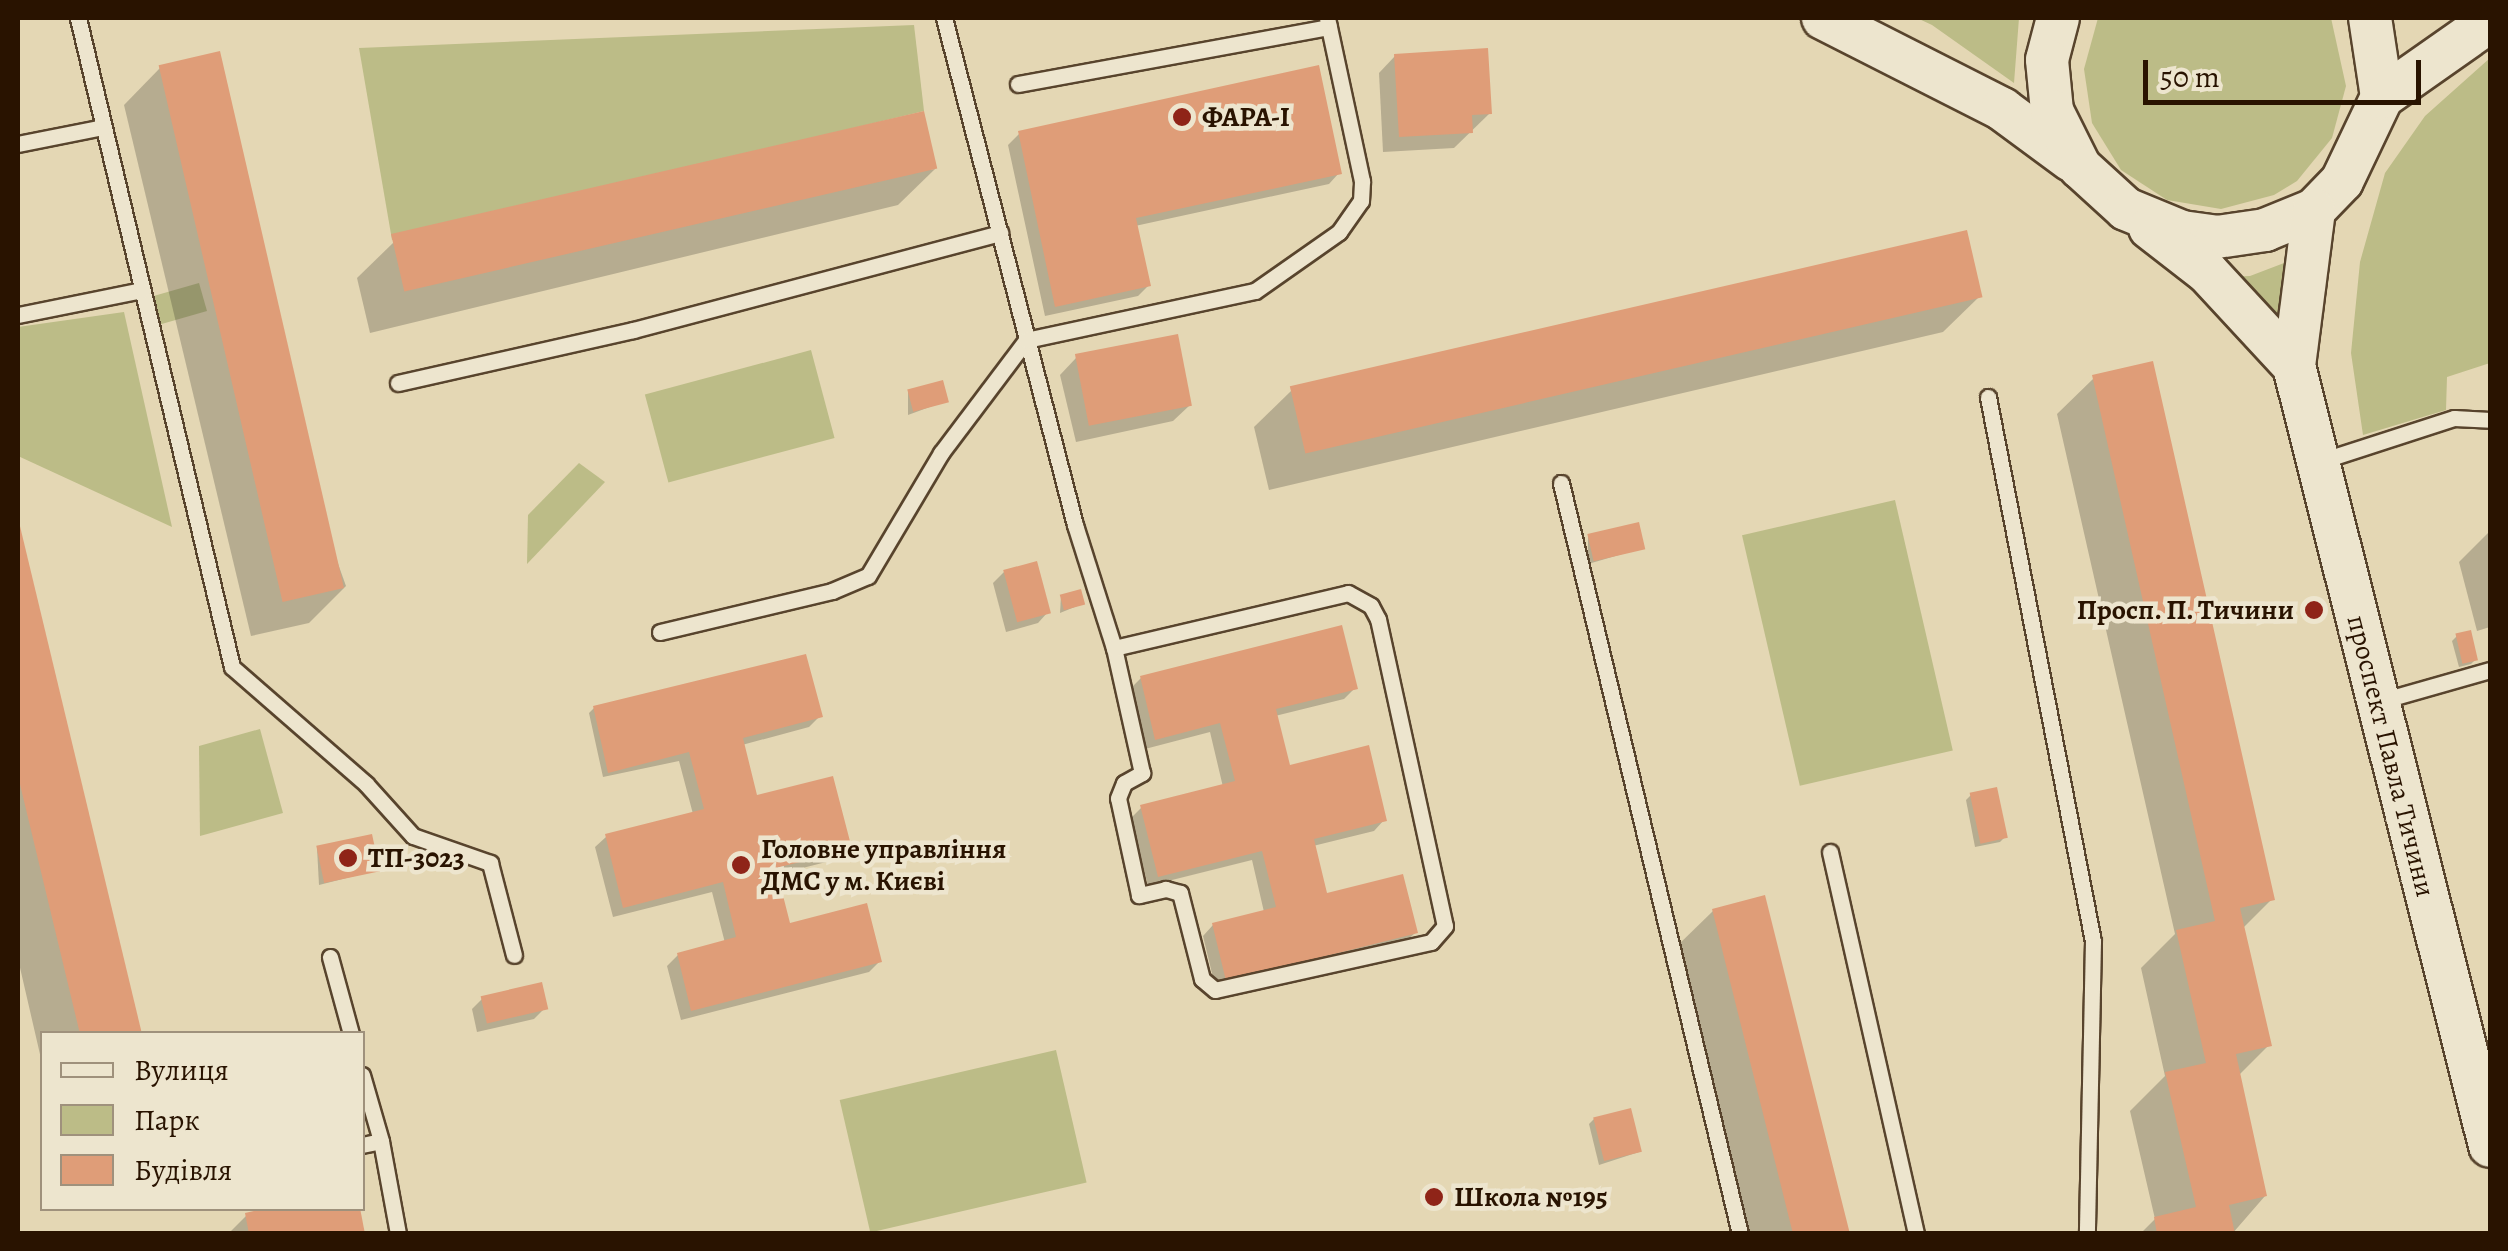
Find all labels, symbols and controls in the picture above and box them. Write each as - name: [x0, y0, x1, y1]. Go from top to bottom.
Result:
- scale bar: [2148, 40, 2426, 102]
- text: 50 m: [2160, 57, 2220, 97]
- place label: ФАРА-І: [1202, 100, 1290, 134]
- marker: ФАРА-І: [1171, 106, 1193, 128]
- place label: Просп. П. Тичини: [2076, 593, 2294, 627]
- marker: Просп. П. Тичини: [2303, 599, 2325, 621]
- street label: проспект Павла Тичини: [2340, 612, 2442, 900]
- place label: Головне управління ДМС у м. Києві: [761, 832, 1006, 898]
- place label: ТП-3023: [368, 841, 465, 875]
- marker: ТП-3023: [337, 847, 359, 869]
- marker: Головне управління ДМС у м. Києві: [730, 854, 752, 876]
- legend: [40, 1031, 365, 1211]
- text: Вулиця: [134, 1050, 229, 1090]
- text: Парк: [134, 1100, 200, 1140]
- text: Будівля: [134, 1150, 232, 1190]
- place label: Школа №195: [1454, 1180, 1608, 1214]
- marker: Школа №195: [1423, 1186, 1445, 1208]

